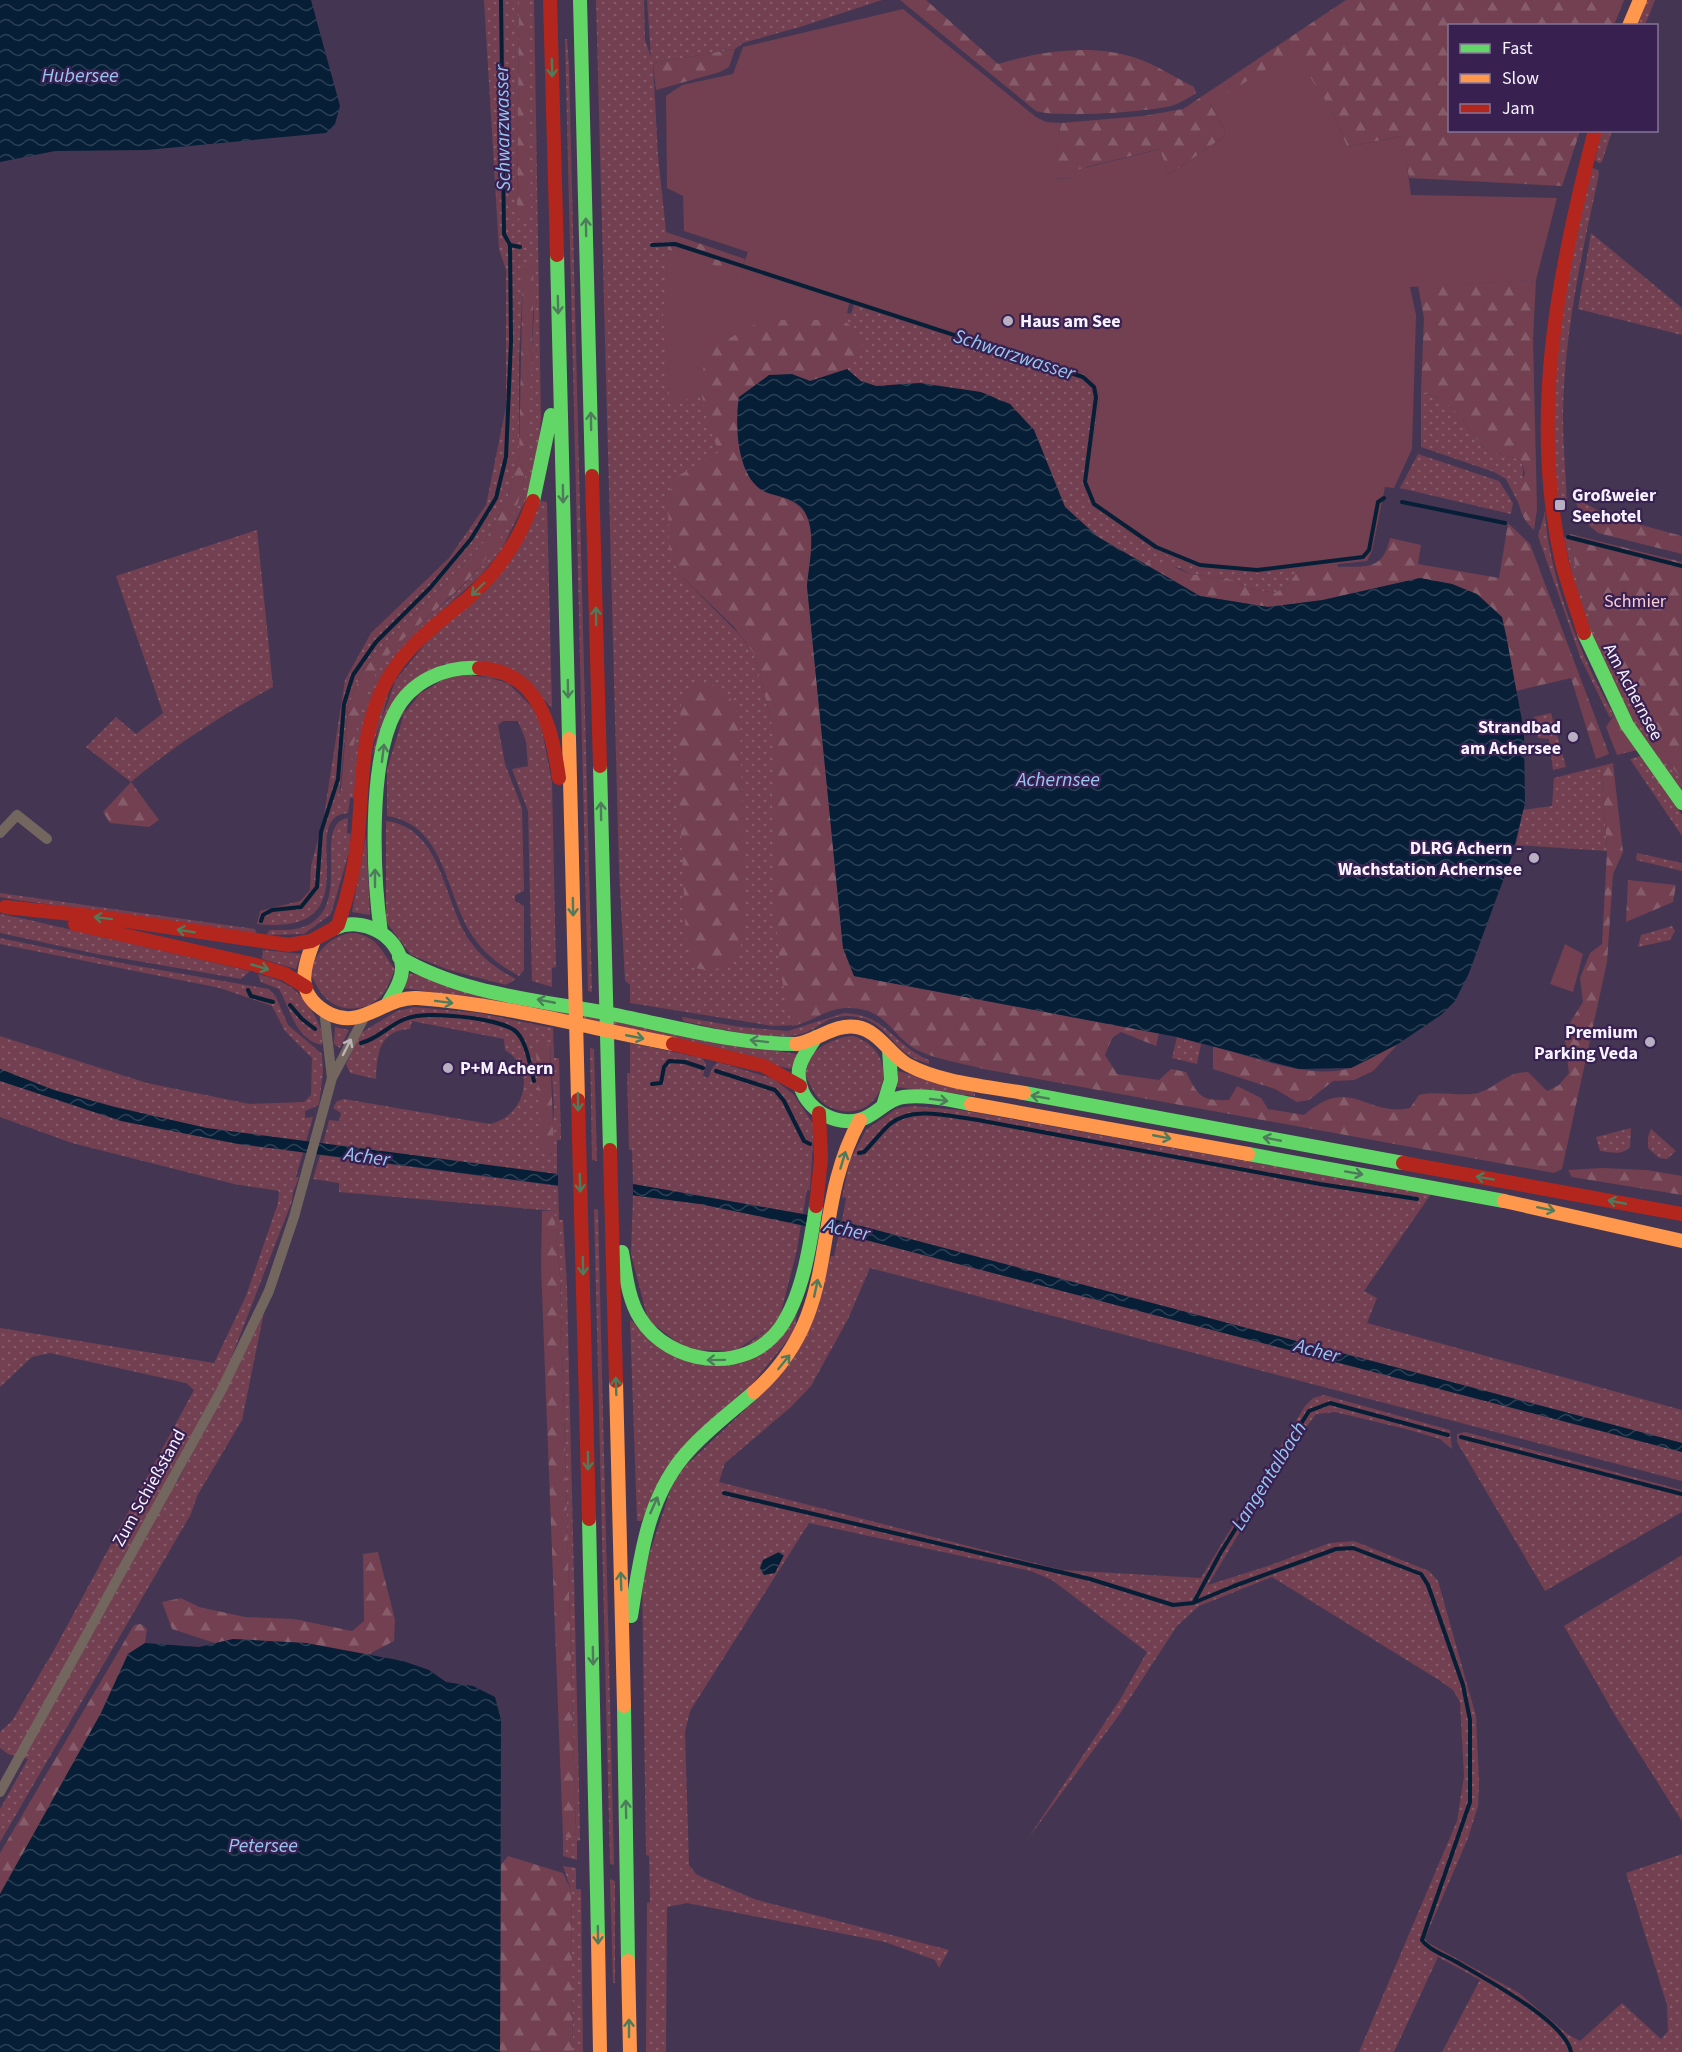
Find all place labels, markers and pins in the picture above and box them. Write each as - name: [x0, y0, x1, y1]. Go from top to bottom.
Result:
- place label: Haus am See: [1020, 309, 1121, 334]
- marker: Haus am See: [1001, 314, 1015, 328]
- place label: Großweier Seehotel: [1572, 483, 1657, 529]
- marker: Großweier Seehotel: [1553, 498, 1567, 512]
- place label: Strandbad am Achersee: [1461, 715, 1561, 761]
- marker: Strandbad am Achersee: [1566, 730, 1580, 744]
- place label: DLRG Achern - Wachstation Achernsee: [1338, 836, 1522, 882]
- marker: DLRG Achern - Wachstation Achernsee: [1527, 851, 1541, 865]
- place label: Premium Parking Veda: [1534, 1020, 1638, 1066]
- marker: Premium Parking Veda: [1643, 1035, 1657, 1049]
- place label: P+M Achern: [460, 1056, 553, 1081]
- marker: P+M Achern: [441, 1061, 455, 1075]

